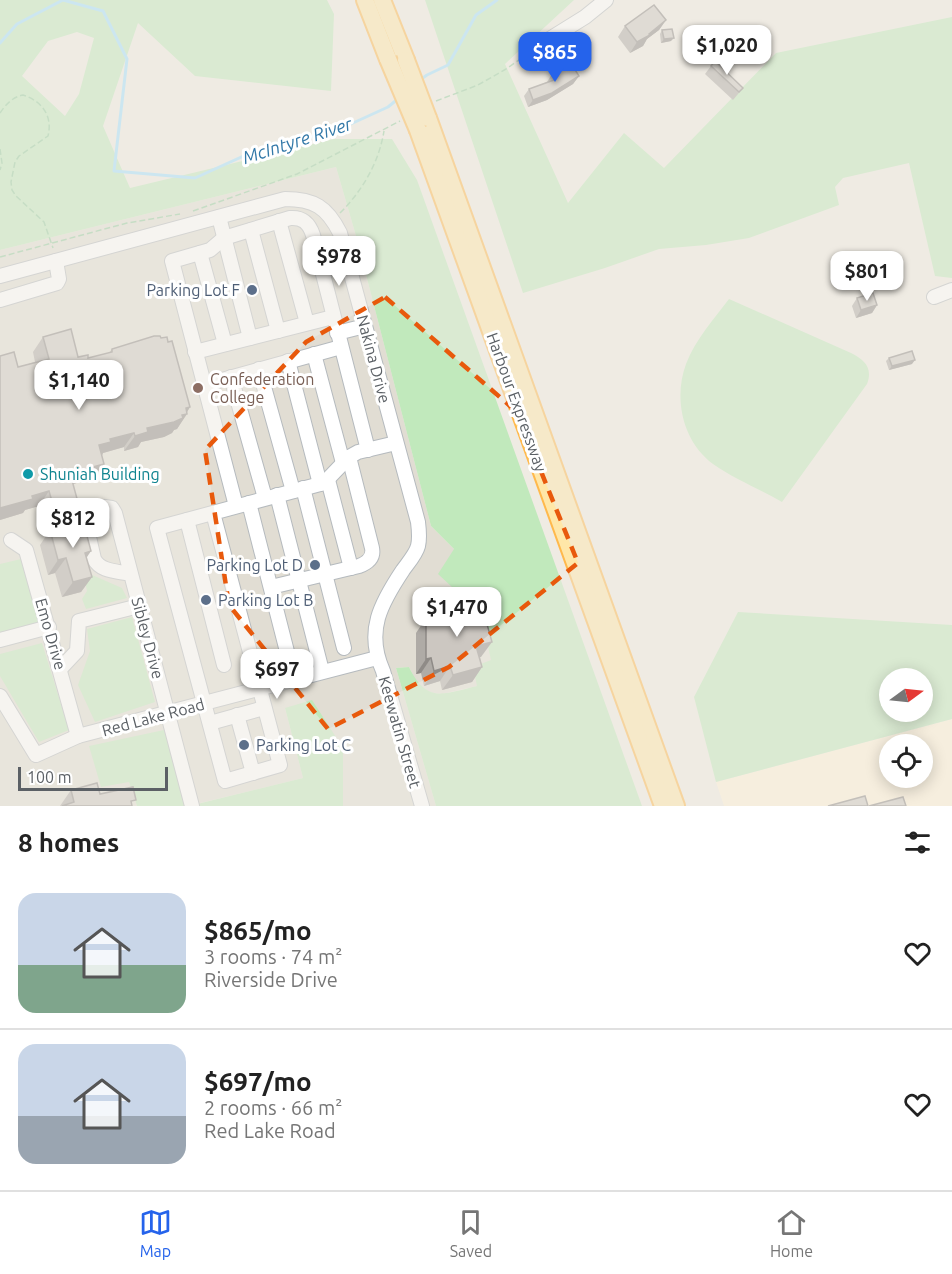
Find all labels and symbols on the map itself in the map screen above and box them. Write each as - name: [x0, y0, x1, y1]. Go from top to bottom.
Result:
- pin: $1,020: [678, 25, 776, 76]
- pin: $865: [519, 32, 591, 83]
- water label: McIntyre River: [240, 113, 355, 167]
- pin: $978: [303, 236, 375, 287]
- pin: $801: [831, 251, 903, 302]
- place label: Parking Lot F: [146, 281, 240, 299]
- marker: Parking Lot F: [245, 283, 259, 297]
- street label: Nakina Drive: [354, 313, 394, 405]
- street label: Harbour Expressway: [483, 330, 551, 474]
- pin: $1,140: [30, 360, 128, 411]
- place label: Confederation College: [210, 370, 314, 406]
- marker: Confederation College: [191, 381, 205, 395]
- place label: Shuniah Building: [40, 465, 160, 483]
- marker: Shuniah Building: [21, 467, 35, 481]
- pin: $812: [37, 498, 109, 549]
- place label: Parking Lot D: [207, 556, 303, 574]
- marker: Parking Lot D: [308, 558, 322, 572]
- pin: $1,470: [408, 587, 506, 638]
- place label: Parking Lot B: [218, 591, 313, 609]
- marker: Parking Lot B: [199, 593, 213, 607]
- street label: Sibley Drive: [128, 595, 168, 681]
- street label: Emo Drive: [32, 596, 70, 672]
- pin: $697: [241, 649, 313, 700]
- north arrow: [879, 668, 933, 722]
- street label: Keewatin Street: [375, 674, 425, 791]
- street label: Red Lake Road: [100, 695, 206, 739]
- place label: Parking Lot C: [256, 736, 351, 754]
- marker: Parking Lot C: [237, 738, 251, 752]
- scale bar: [18, 764, 168, 792]

